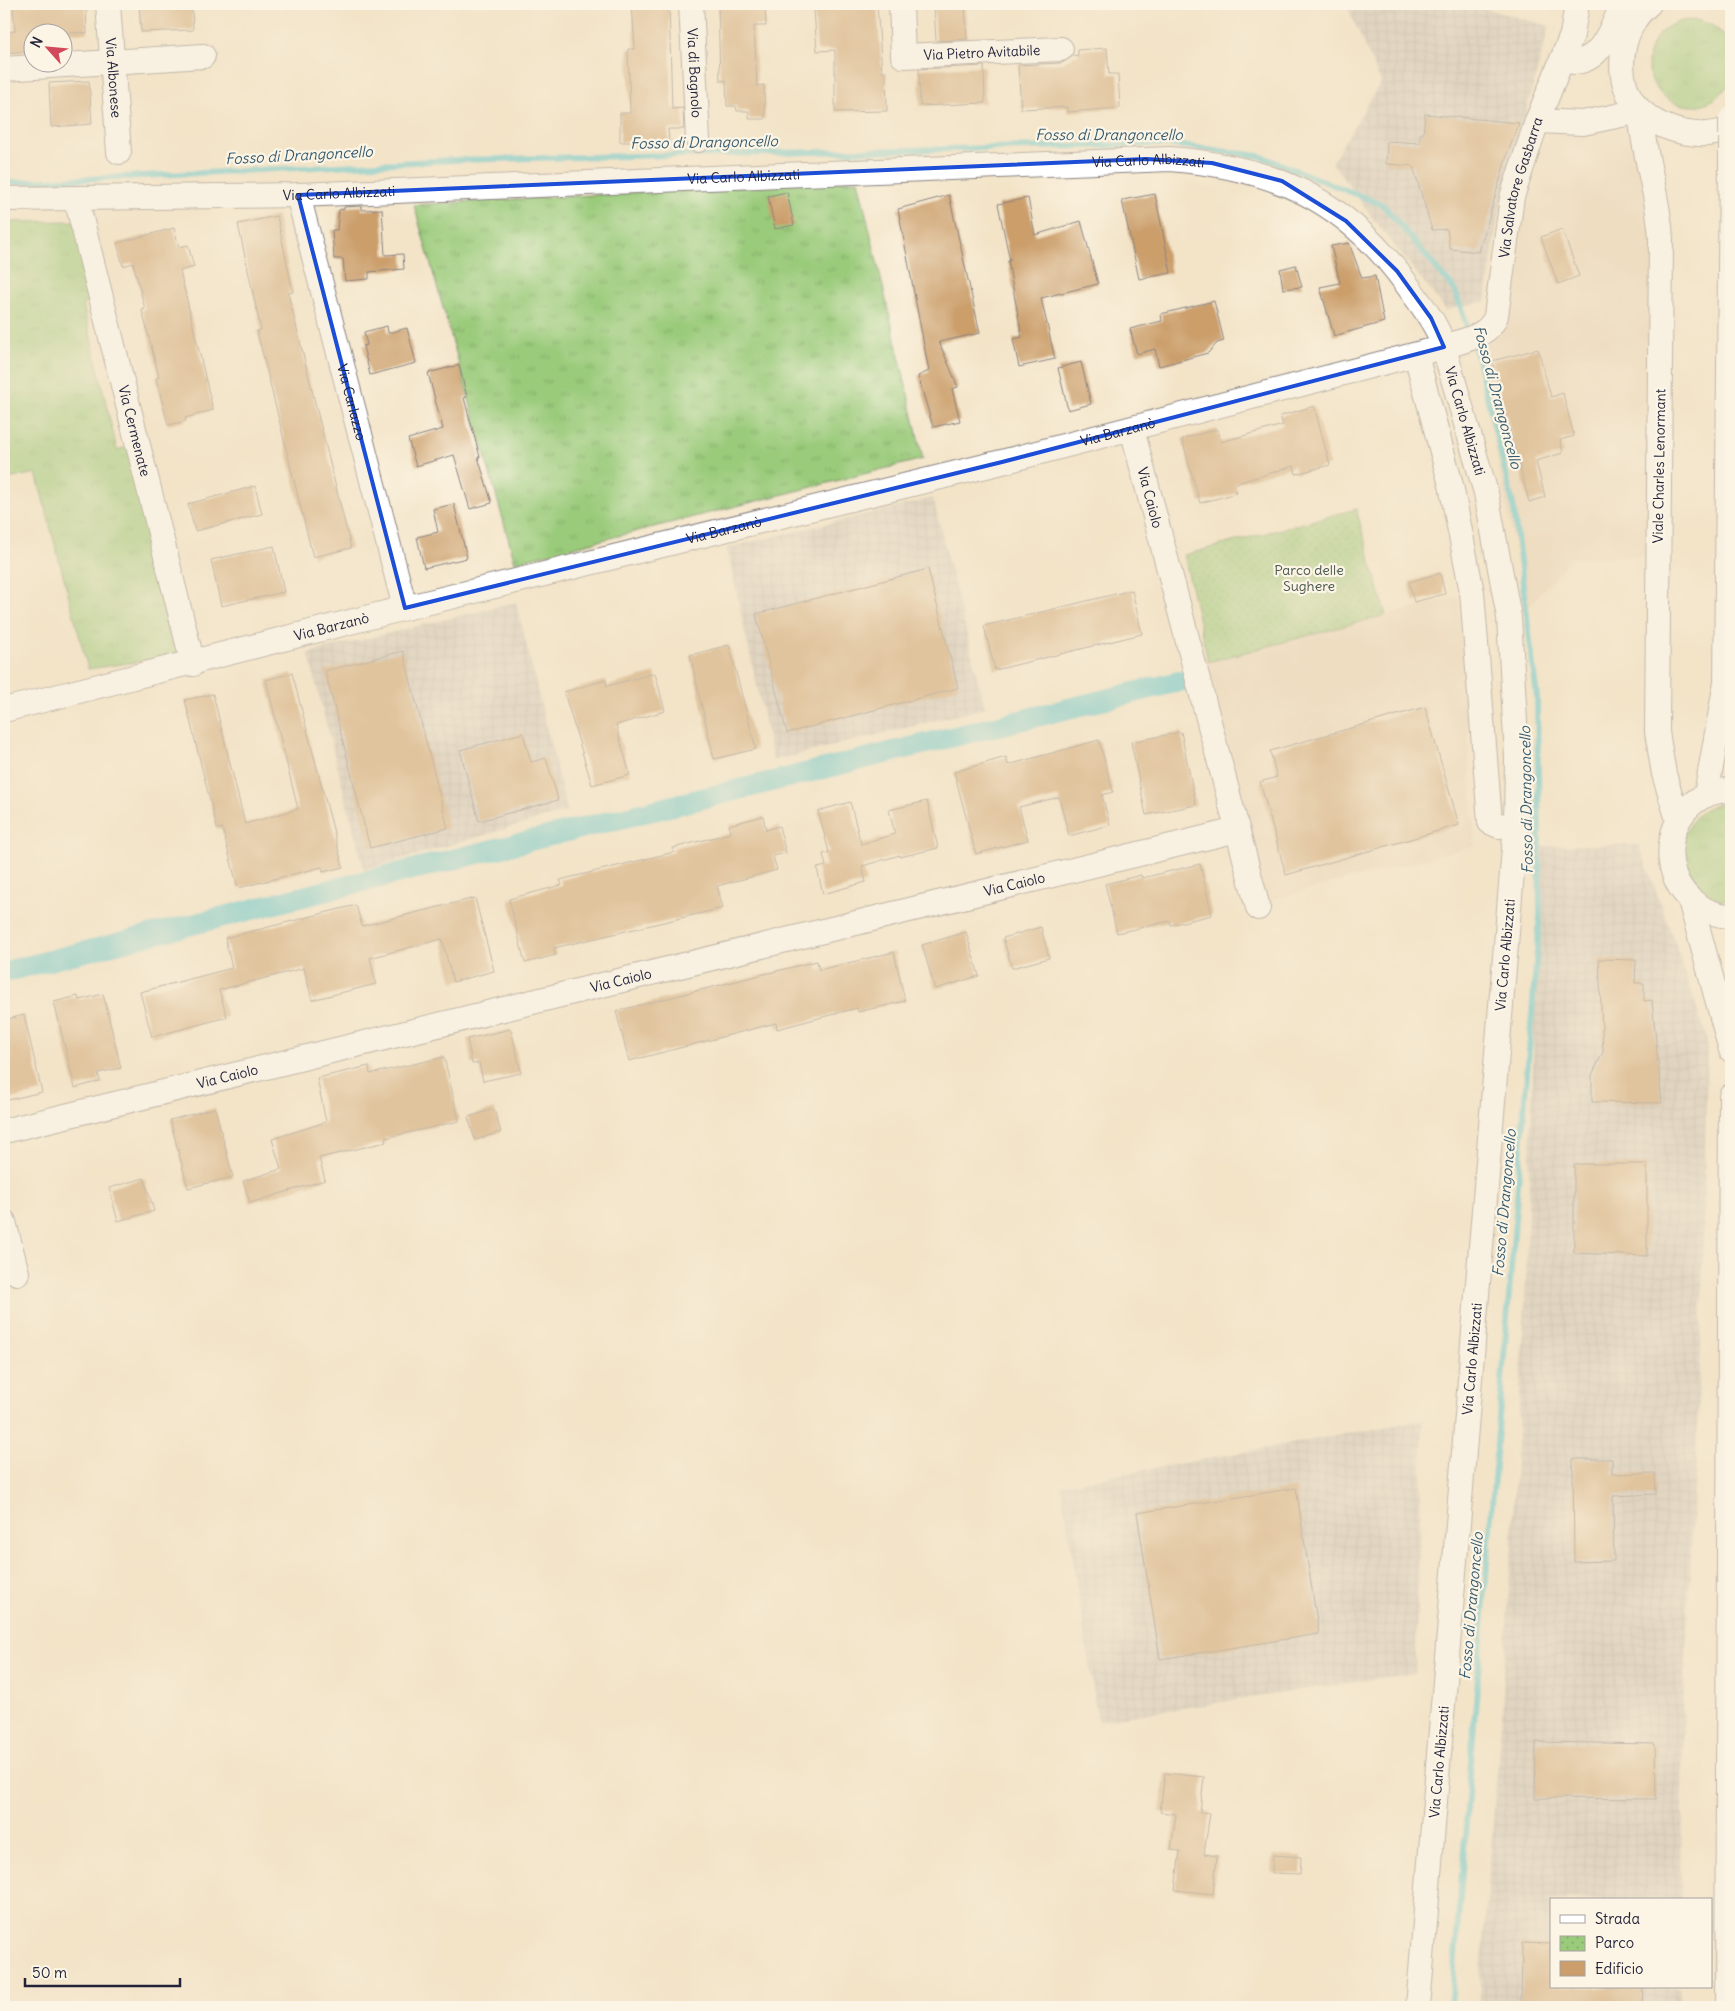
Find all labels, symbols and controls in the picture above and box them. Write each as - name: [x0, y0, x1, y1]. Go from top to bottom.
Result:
- north arrow: [22, 22, 72, 72]
- street label: Via di Bagnolo: [683, 28, 706, 118]
- text: N: [26, 34, 47, 50]
- street label: Via Albonese: [102, 37, 125, 119]
- street label: Via Pietro Avitabile: [923, 41, 1041, 64]
- street label: Via Salvatore Gasbarra: [1495, 115, 1547, 259]
- water label: Fosso di Drangoncello: [1035, 125, 1184, 144]
- water label: Fosso di Drangoncello: [630, 131, 780, 153]
- water label: Fosso di Drangoncello: [225, 142, 375, 168]
- street label: Via Carlo Albizzati: [1092, 150, 1206, 172]
- street label: Via Carlo Albizzati: [687, 165, 800, 188]
- street label: Via Carlo Albizzati: [283, 182, 396, 204]
- water label: Fosso di Drangoncello: [1470, 323, 1527, 472]
- street label: Via Carlazzo: [333, 362, 370, 442]
- street label: Via Carlo Albizzati: [1441, 364, 1489, 477]
- street label: Via Cermenate: [114, 383, 155, 478]
- street label: Viale Charles Lenormant: [1649, 388, 1669, 543]
- street label: Via Barzanò: [1078, 413, 1157, 450]
- street label: Via Caiolo: [1133, 465, 1167, 530]
- street label: Via Barzanò: [684, 512, 763, 548]
- park label: Parco delle Sughere: [1274, 561, 1344, 595]
- street label: Via Barzanò: [292, 608, 371, 645]
- water label: Fosso di Drangoncello: [1515, 724, 1537, 874]
- street label: Via Caiolo: [982, 868, 1047, 900]
- street label: Via Carlo Albizzati: [1491, 898, 1519, 1012]
- street label: Via Caiolo: [588, 964, 653, 997]
- street label: Via Caiolo: [195, 1060, 260, 1093]
- water label: Fosso di Drangoncello: [1488, 1127, 1520, 1277]
- street label: Via Carlo Albizzati: [1458, 1302, 1486, 1416]
- water label: Fosso di Drangoncello: [1455, 1530, 1487, 1680]
- street label: Via Carlo Albizzati: [1425, 1705, 1453, 1819]
- legend: [1550, 1898, 1712, 1988]
- text: Strada: [1595, 1909, 1640, 1928]
- text: Parco: [1595, 1933, 1634, 1952]
- scale bar: [25, 1956, 180, 1988]
- text: Edificio: [1595, 1959, 1643, 1978]
- text: 50 m: [32, 1963, 67, 1982]

